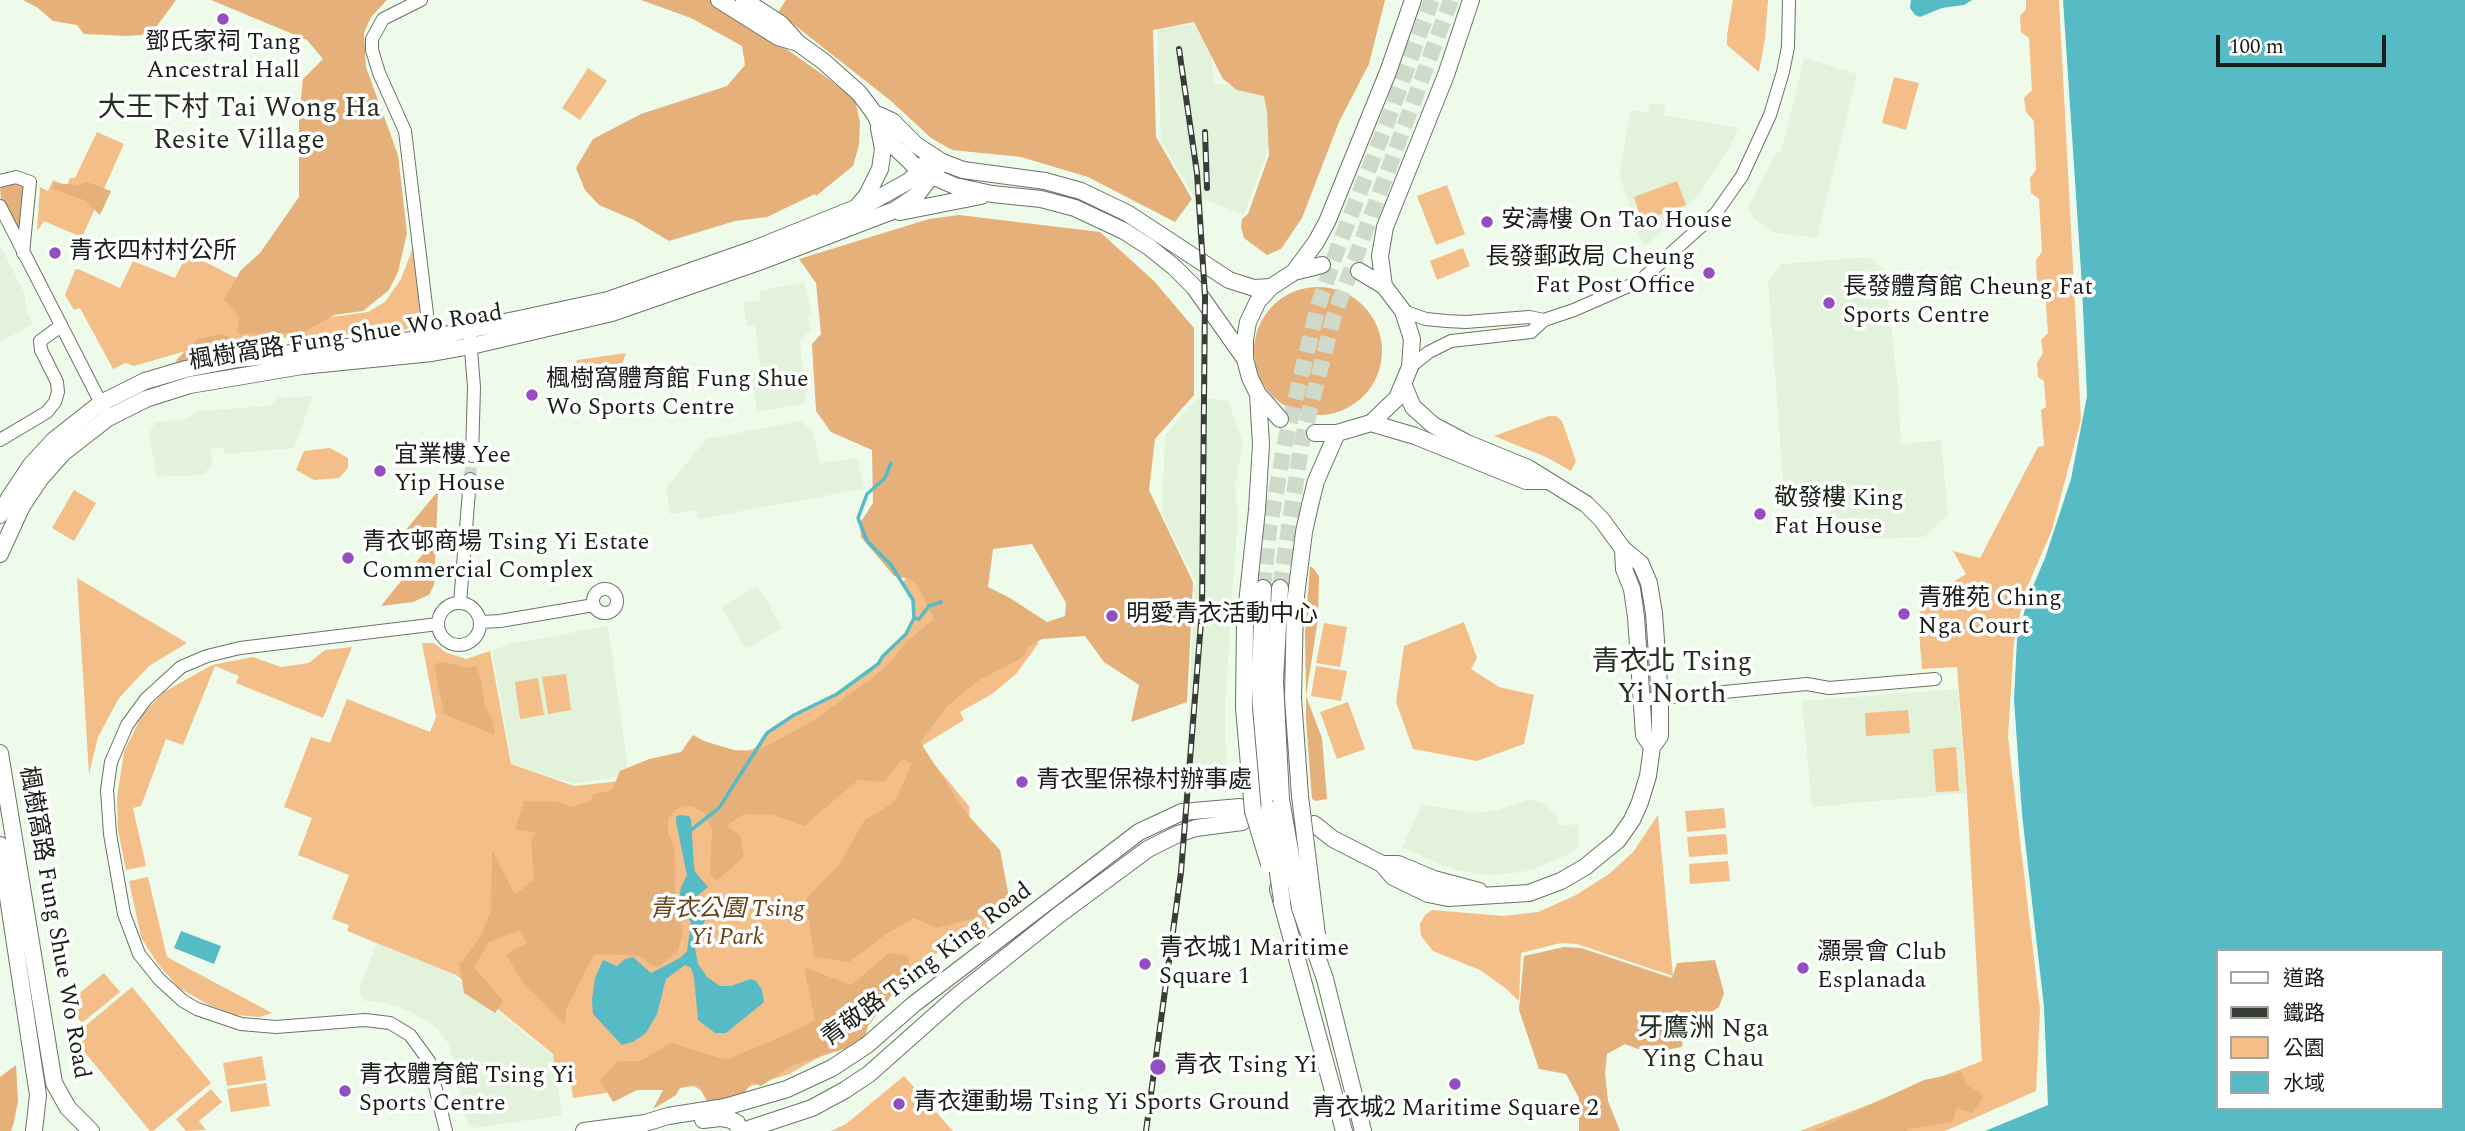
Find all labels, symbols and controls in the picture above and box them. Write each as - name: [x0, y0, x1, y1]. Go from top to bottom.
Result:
- marker: 鄧氏家祠 Tang Ancestral Hall: [215, 11, 231, 27]
- scale bar: [2220, 21, 2390, 65]
- place label: 鄧氏家祠 Tang Ancestral Hall: [145, 30, 301, 86]
- text: 100 m: [2229, 31, 2284, 63]
- district label: 大王下村 Tai Wong Ha Resite Village: [97, 94, 381, 160]
- place label: 安濤樓 On Tao House: [1501, 208, 1732, 236]
- marker: 安濤樓 On Tao House: [1479, 214, 1495, 230]
- place label: 青衣四村村公所: [69, 239, 237, 267]
- marker: 青衣四村村公所: [47, 245, 63, 261]
- place label: 長發郵政局 Cheung Fat Post Office: [1486, 245, 1695, 301]
- marker: 長發郵政局 Cheung Fat Post Office: [1701, 265, 1717, 281]
- place label: 長發體育館 Cheung Fat Sports Centre: [1843, 275, 2093, 331]
- marker: 長發體育館 Cheung Fat Sports Centre: [1821, 295, 1837, 311]
- street label: 楓樹窩路 Fung Shue Wo Road: [187, 300, 505, 378]
- place label: 楓樹窩體育館 Fung Shue Wo Sports Centre: [546, 367, 809, 423]
- marker: 楓樹窩體育館 Fung Shue Wo Sports Centre: [524, 387, 540, 403]
- place label: 宜業樓 Yee Yip House: [394, 443, 511, 499]
- marker: 宜業樓 Yee Yip House: [372, 463, 388, 479]
- place label: 敬發樓 King Fat House: [1774, 486, 1903, 542]
- marker: 敬發樓 King Fat House: [1752, 506, 1768, 522]
- place label: 青衣邨商場 Tsing Yi Estate Commercial Complex: [362, 530, 649, 586]
- marker: 青衣邨商場 Tsing Yi Estate Commercial Complex: [340, 550, 356, 566]
- place label: 青雅苑 Ching Nga Court: [1918, 586, 2062, 642]
- place label: 明愛青衣活動中心: [1126, 602, 1318, 630]
- marker: 青雅苑 Ching Nga Court: [1896, 606, 1912, 622]
- marker: 明愛青衣活動中心: [1104, 608, 1120, 624]
- district label: 青衣北 Tsing Yi North: [1592, 648, 1752, 714]
- street label: 楓樹窩路 Fung Shue Wo Road: [11, 764, 95, 1082]
- place label: 青衣聖保祿村辦事處: [1036, 768, 1252, 796]
- marker: 青衣聖保祿村辦事處: [1014, 774, 1030, 790]
- street label: 青敬路 Tsing King Road: [817, 878, 1039, 1054]
- park label: 青衣公園 Tsing Yi Park: [650, 897, 804, 953]
- place label: 青衣城1 Maritime Square 1: [1159, 936, 1349, 992]
- place label: 灝景會 Club Esplanada: [1817, 940, 1946, 996]
- legend: [2216, 949, 2444, 1110]
- marker: 青衣城1 Maritime Square 1: [1137, 956, 1153, 972]
- marker: 灝景會 Club Esplanada: [1795, 960, 1811, 976]
- text: 道路: [2283, 963, 2325, 995]
- text: 鐵路: [2283, 998, 2325, 1030]
- district label: 牙鷹洲 Nga Ying Chau: [1634, 1015, 1772, 1076]
- text: 公園: [2283, 1033, 2325, 1065]
- place label: 青衣 Tsing Yi: [1174, 1053, 1317, 1081]
- marker: 青衣 Tsing Yi: [1148, 1057, 1168, 1077]
- place label: 青衣體育館 Tsing Yi Sports Centre: [359, 1063, 574, 1119]
- text: 水域: [2283, 1068, 2325, 1100]
- marker: 青衣城2 Maritime Square 2: [1447, 1076, 1463, 1092]
- marker: 青衣體育館 Tsing Yi Sports Centre: [337, 1083, 353, 1099]
- place label: 青衣運動場 Tsing Yi Sports Ground: [913, 1090, 1290, 1118]
- marker: 青衣運動場 Tsing Yi Sports Ground: [891, 1096, 907, 1112]
- place label: 青衣城2 Maritime Square 2: [1311, 1096, 1599, 1124]

